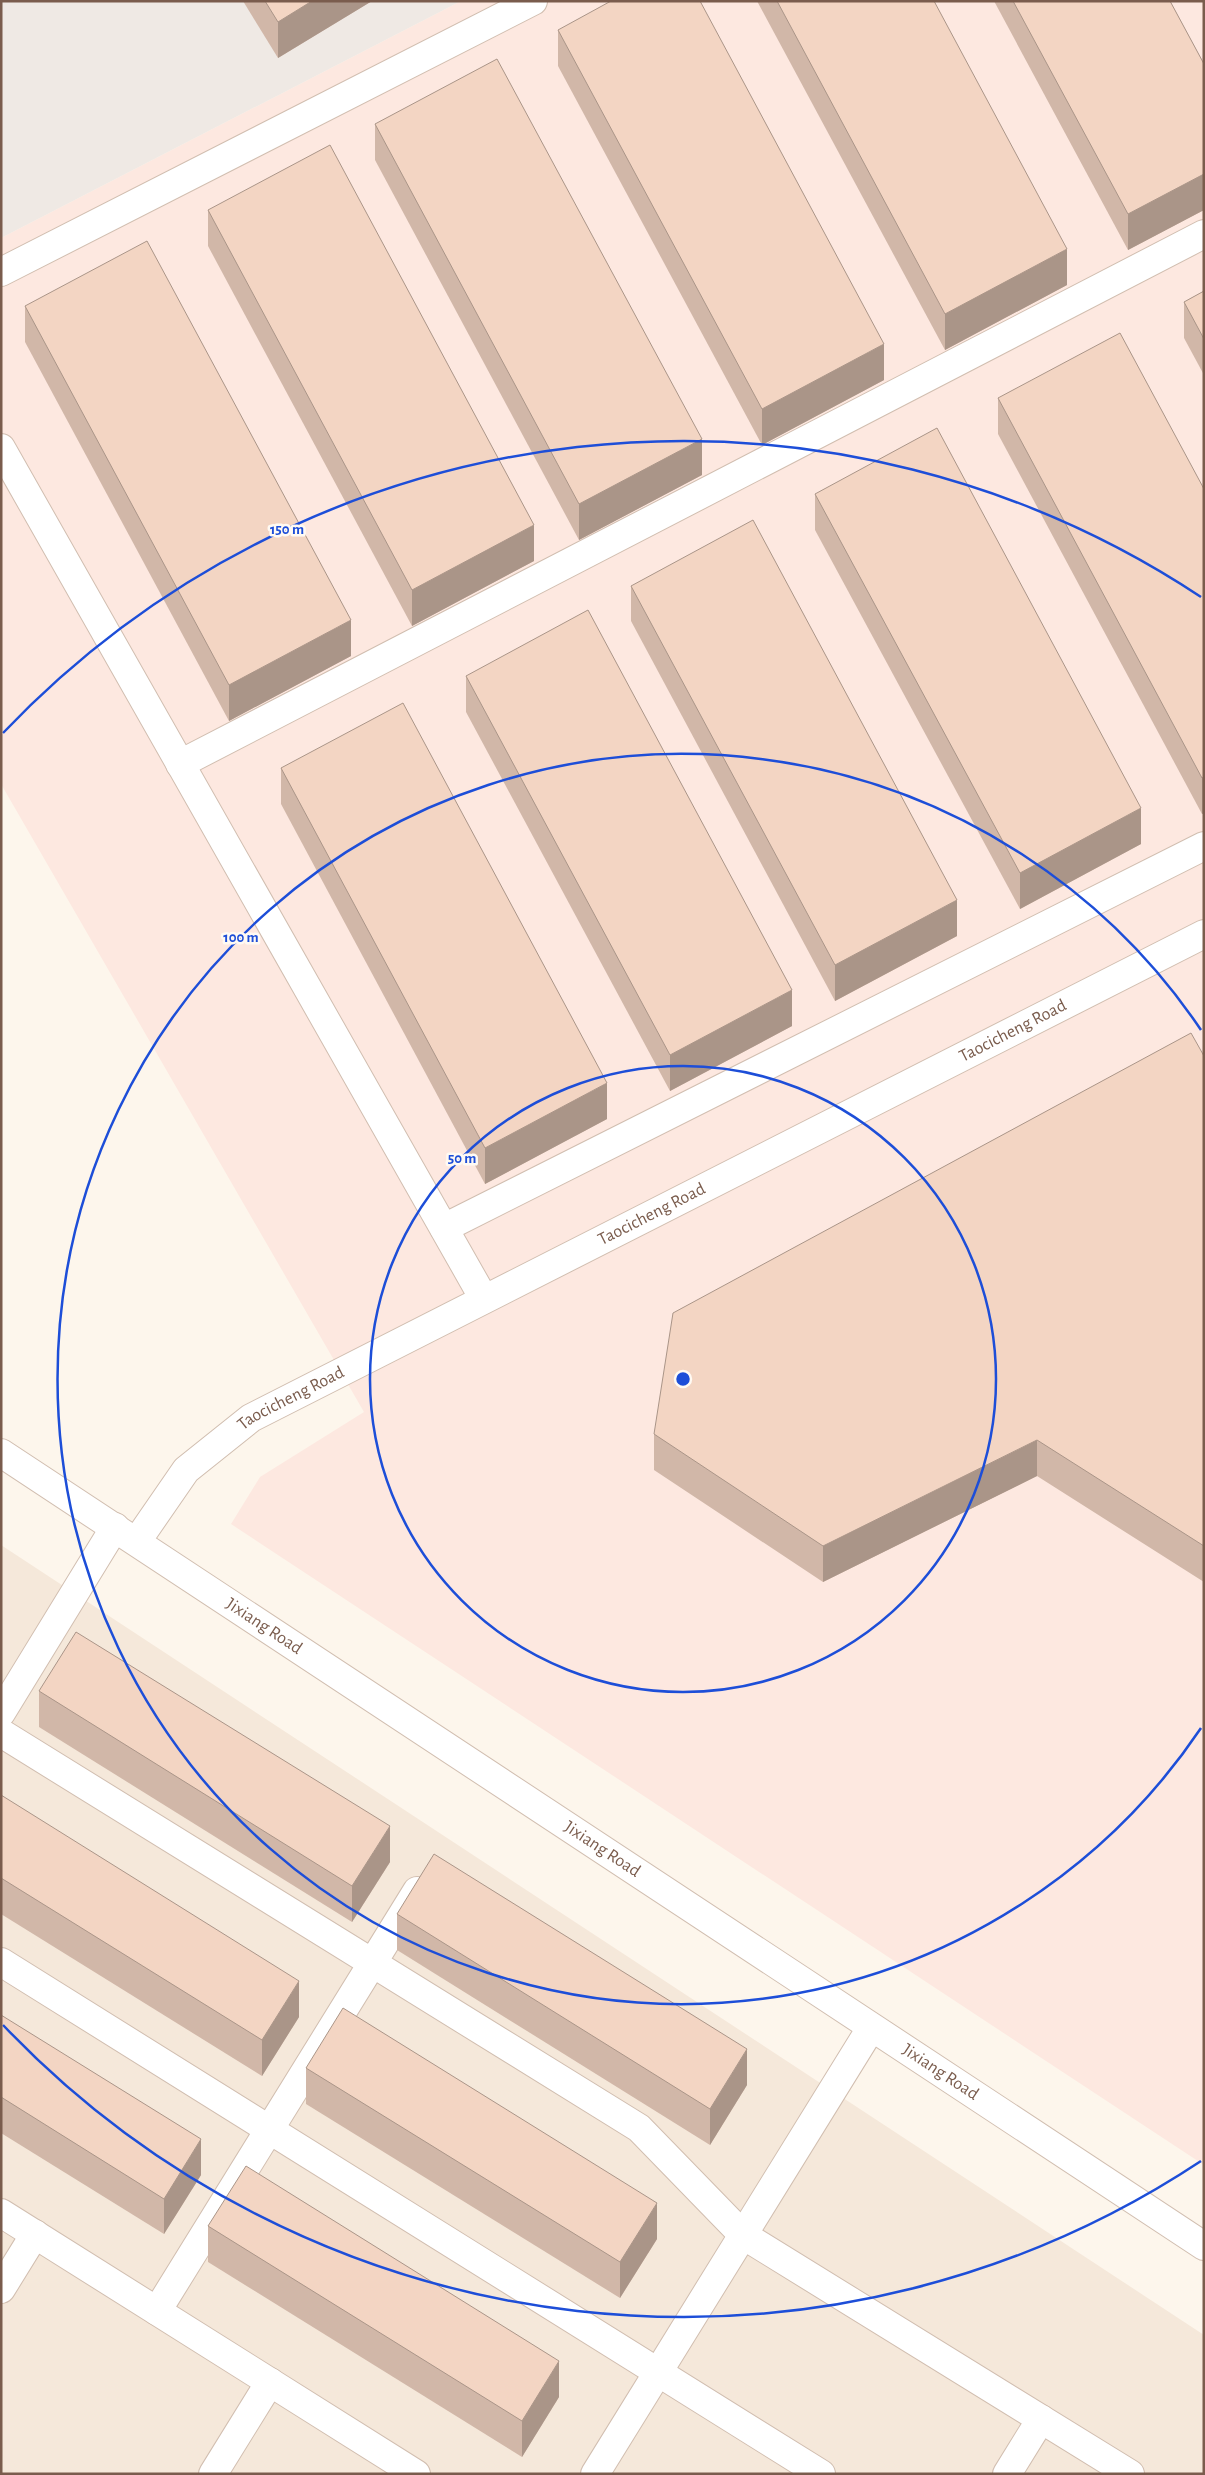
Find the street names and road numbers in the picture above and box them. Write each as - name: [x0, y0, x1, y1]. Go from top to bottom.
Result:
- street label: Taocicheng Road: [956, 996, 1069, 1066]
- street label: Taocicheng Road: [595, 1180, 708, 1249]
- street label: Taocicheng Road: [234, 1363, 347, 1434]
- street label: Jixiang Road: [223, 1595, 305, 1658]
- street label: Jixiang Road: [561, 1818, 643, 1881]
- street label: Jixiang Road: [899, 2041, 982, 2104]

